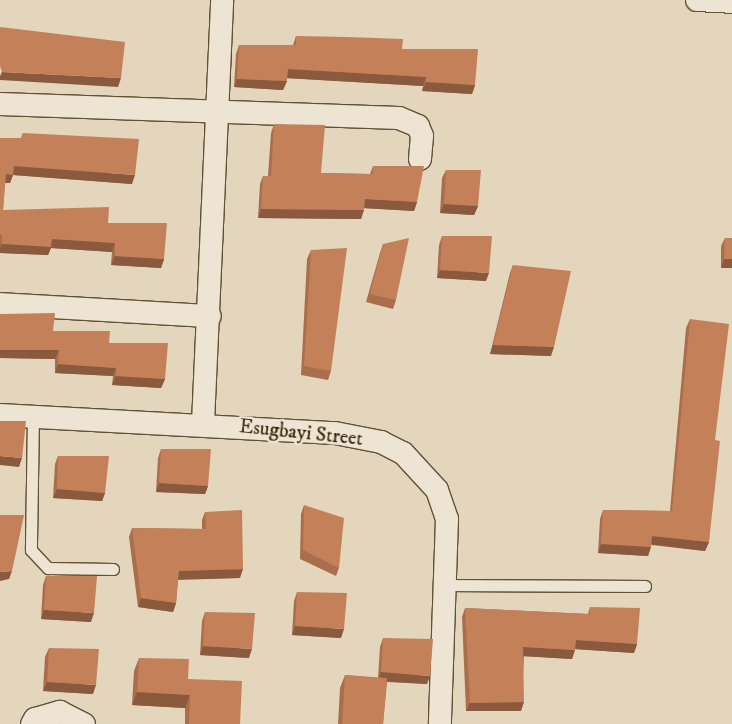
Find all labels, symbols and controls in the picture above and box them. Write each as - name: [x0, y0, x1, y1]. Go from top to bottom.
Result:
- street label: Esugbayi Street: [238, 415, 364, 451]

